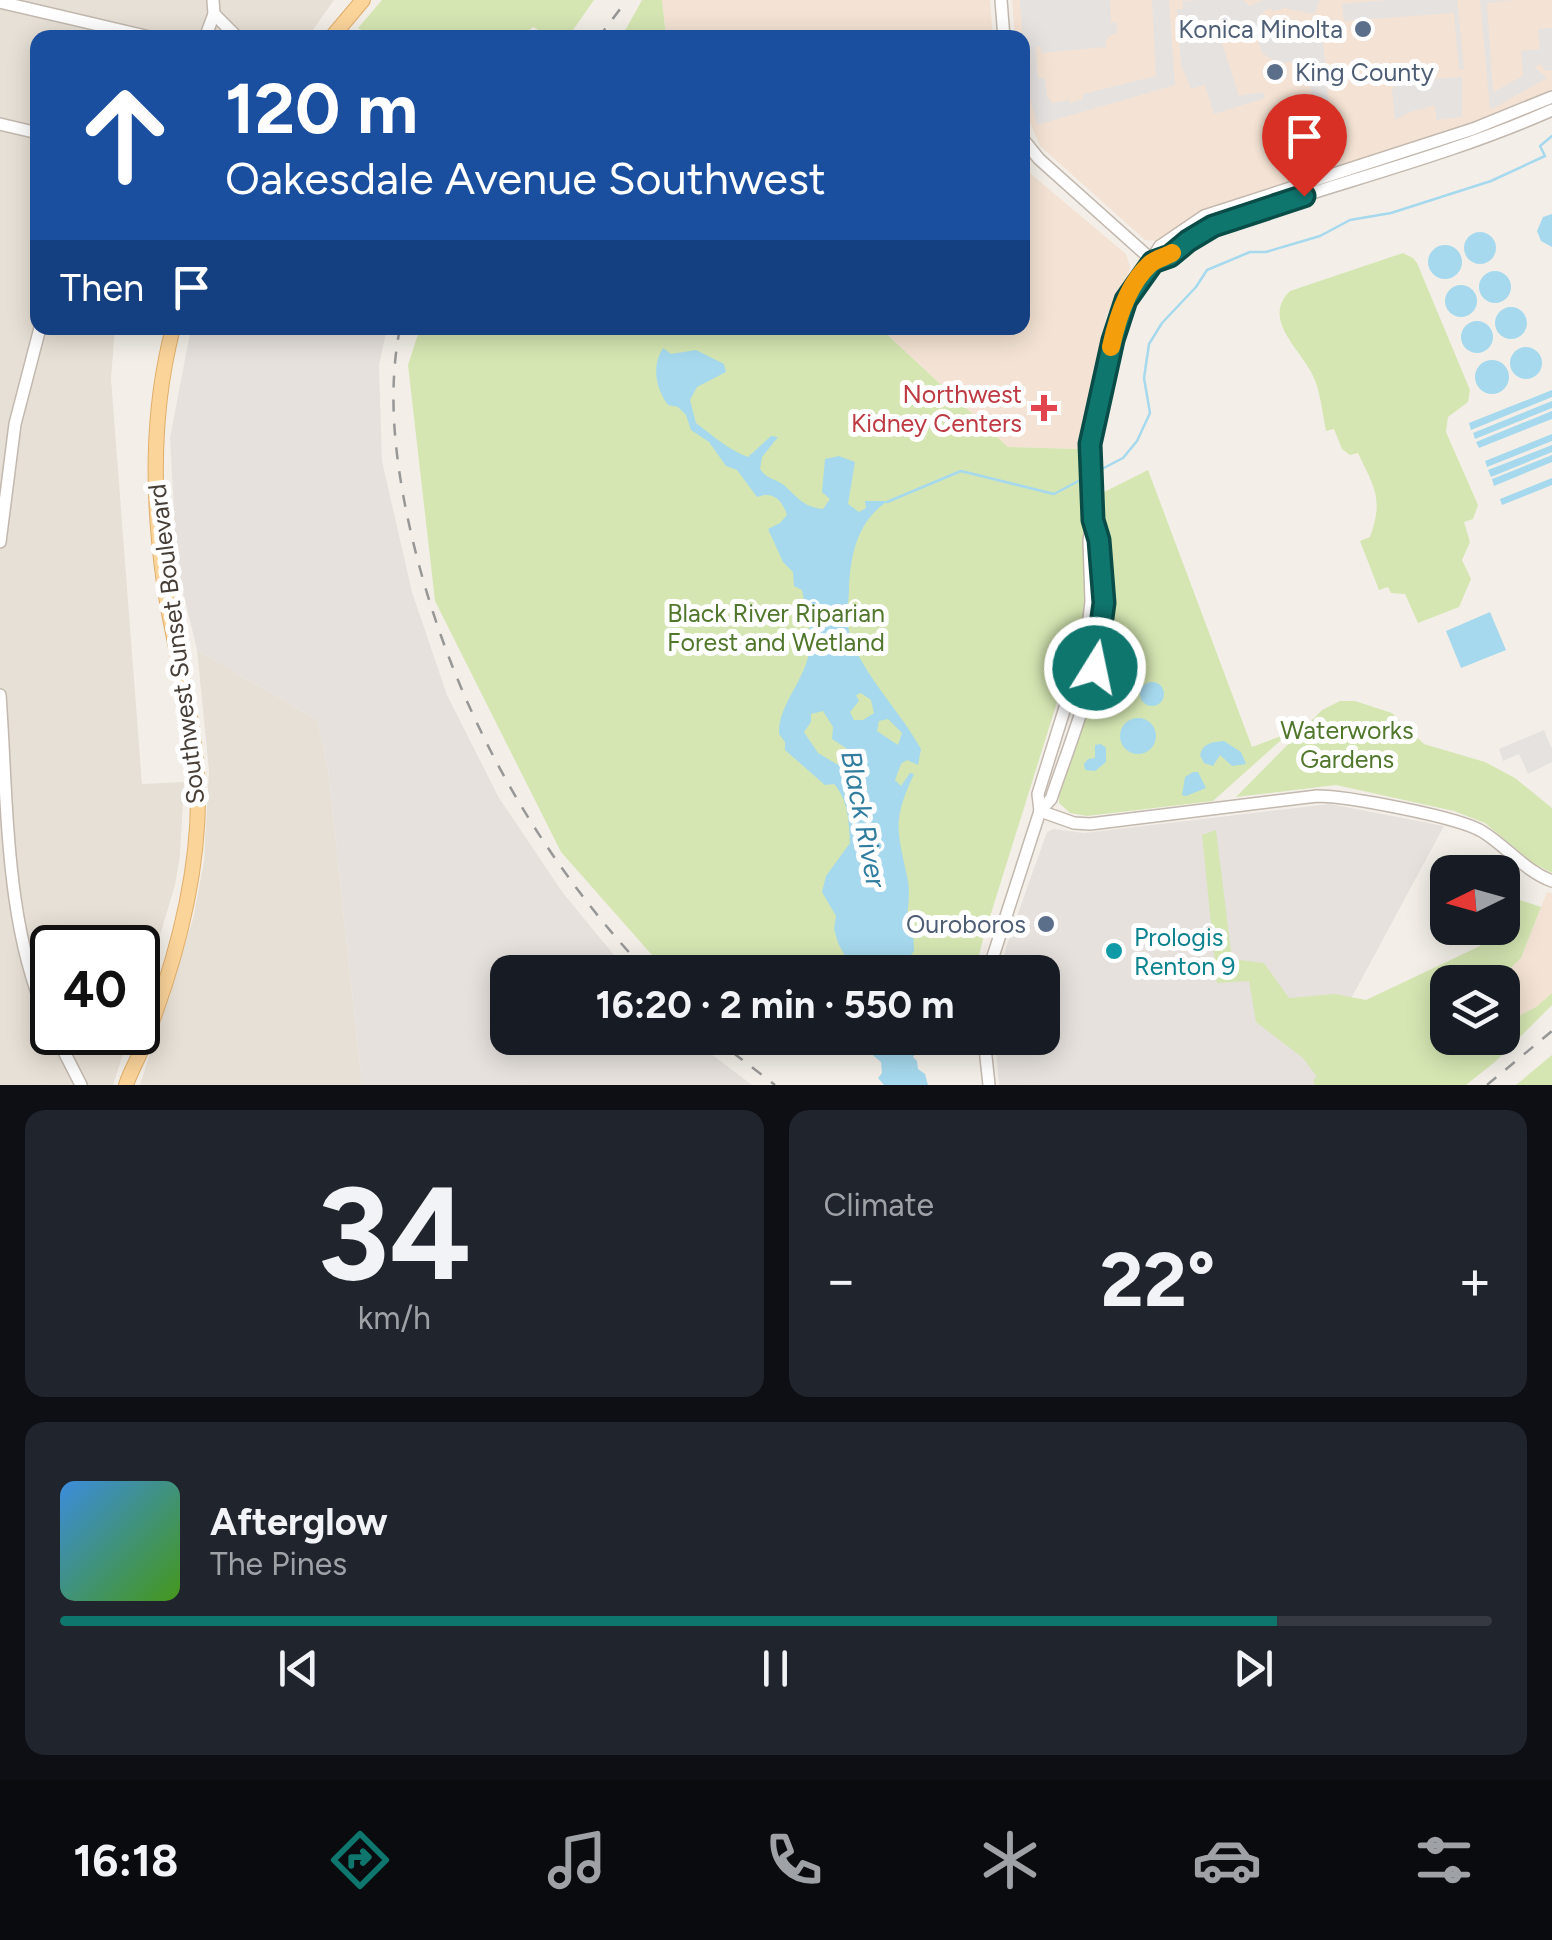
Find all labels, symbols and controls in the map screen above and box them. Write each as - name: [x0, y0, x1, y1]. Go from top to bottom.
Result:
- place label: Konica Minolta: [1178, 14, 1343, 44]
- marker: Konica Minolta: [1352, 18, 1374, 40]
- place label: King County: [1295, 57, 1434, 87]
- marker: King County: [1264, 61, 1286, 83]
- text: 120 m: [225, 66, 418, 151]
- icon: ahead: [60, 70, 190, 200]
- pin: [1262, 94, 1347, 197]
- icon: arrive: [1277, 109, 1332, 164]
- text: Oakesdale Avenue Southwest: [225, 151, 826, 205]
- icon: arrive: [164, 260, 219, 315]
- text: Then: [60, 265, 144, 311]
- place label: Northwest Kidney Centers: [851, 379, 1022, 438]
- marker: Northwest Kidney Centers: [1031, 395, 1057, 421]
- street label: Southwest Sunset Boulevard: [141, 482, 211, 806]
- park label: Black River Riparian Forest and Wetland: [667, 598, 885, 657]
- position arrow: [1043, 616, 1147, 720]
- park label: Waterworks Gardens: [1280, 715, 1414, 774]
- water label: Black River: [834, 748, 894, 892]
- north arrow: [1430, 855, 1520, 945]
- map controls: [1430, 855, 1520, 1055]
- place label: Ouroboros: [906, 909, 1026, 939]
- marker: Ouroboros: [1035, 913, 1057, 935]
- place label: Prologis Renton 9: [1134, 922, 1235, 981]
- speed limit sign: 40: [30, 925, 160, 1055]
- marker: Prologis Renton 9: [1103, 940, 1125, 962]
- button: layers: [1430, 965, 1520, 1055]
- text: 16:20 · 2 min · 550 m: [596, 982, 954, 1028]
- text: 34: [317, 1156, 472, 1312]
- text: Climate: [824, 1186, 934, 1224]
- text: 22°: [1100, 1235, 1215, 1325]
- text: −: [824, 1247, 858, 1313]
- text: +: [1458, 1247, 1492, 1313]
- text: km/h: [358, 1299, 431, 1337]
- text: Afterglow: [210, 1499, 388, 1545]
- text: The Pines: [210, 1545, 347, 1583]
- icon: previous: [271, 1641, 326, 1696]
- icon: pause: [748, 1641, 803, 1696]
- icon: next: [1226, 1641, 1281, 1696]
- icon: directions: [325, 1825, 395, 1895]
- icon: music: [542, 1825, 612, 1895]
- icon: phone: [759, 1825, 829, 1895]
- icon: climate: [975, 1825, 1045, 1895]
- icon: car: [1192, 1825, 1262, 1895]
- icon: filters: [1409, 1825, 1479, 1895]
- text: 16:18: [73, 1833, 179, 1887]

